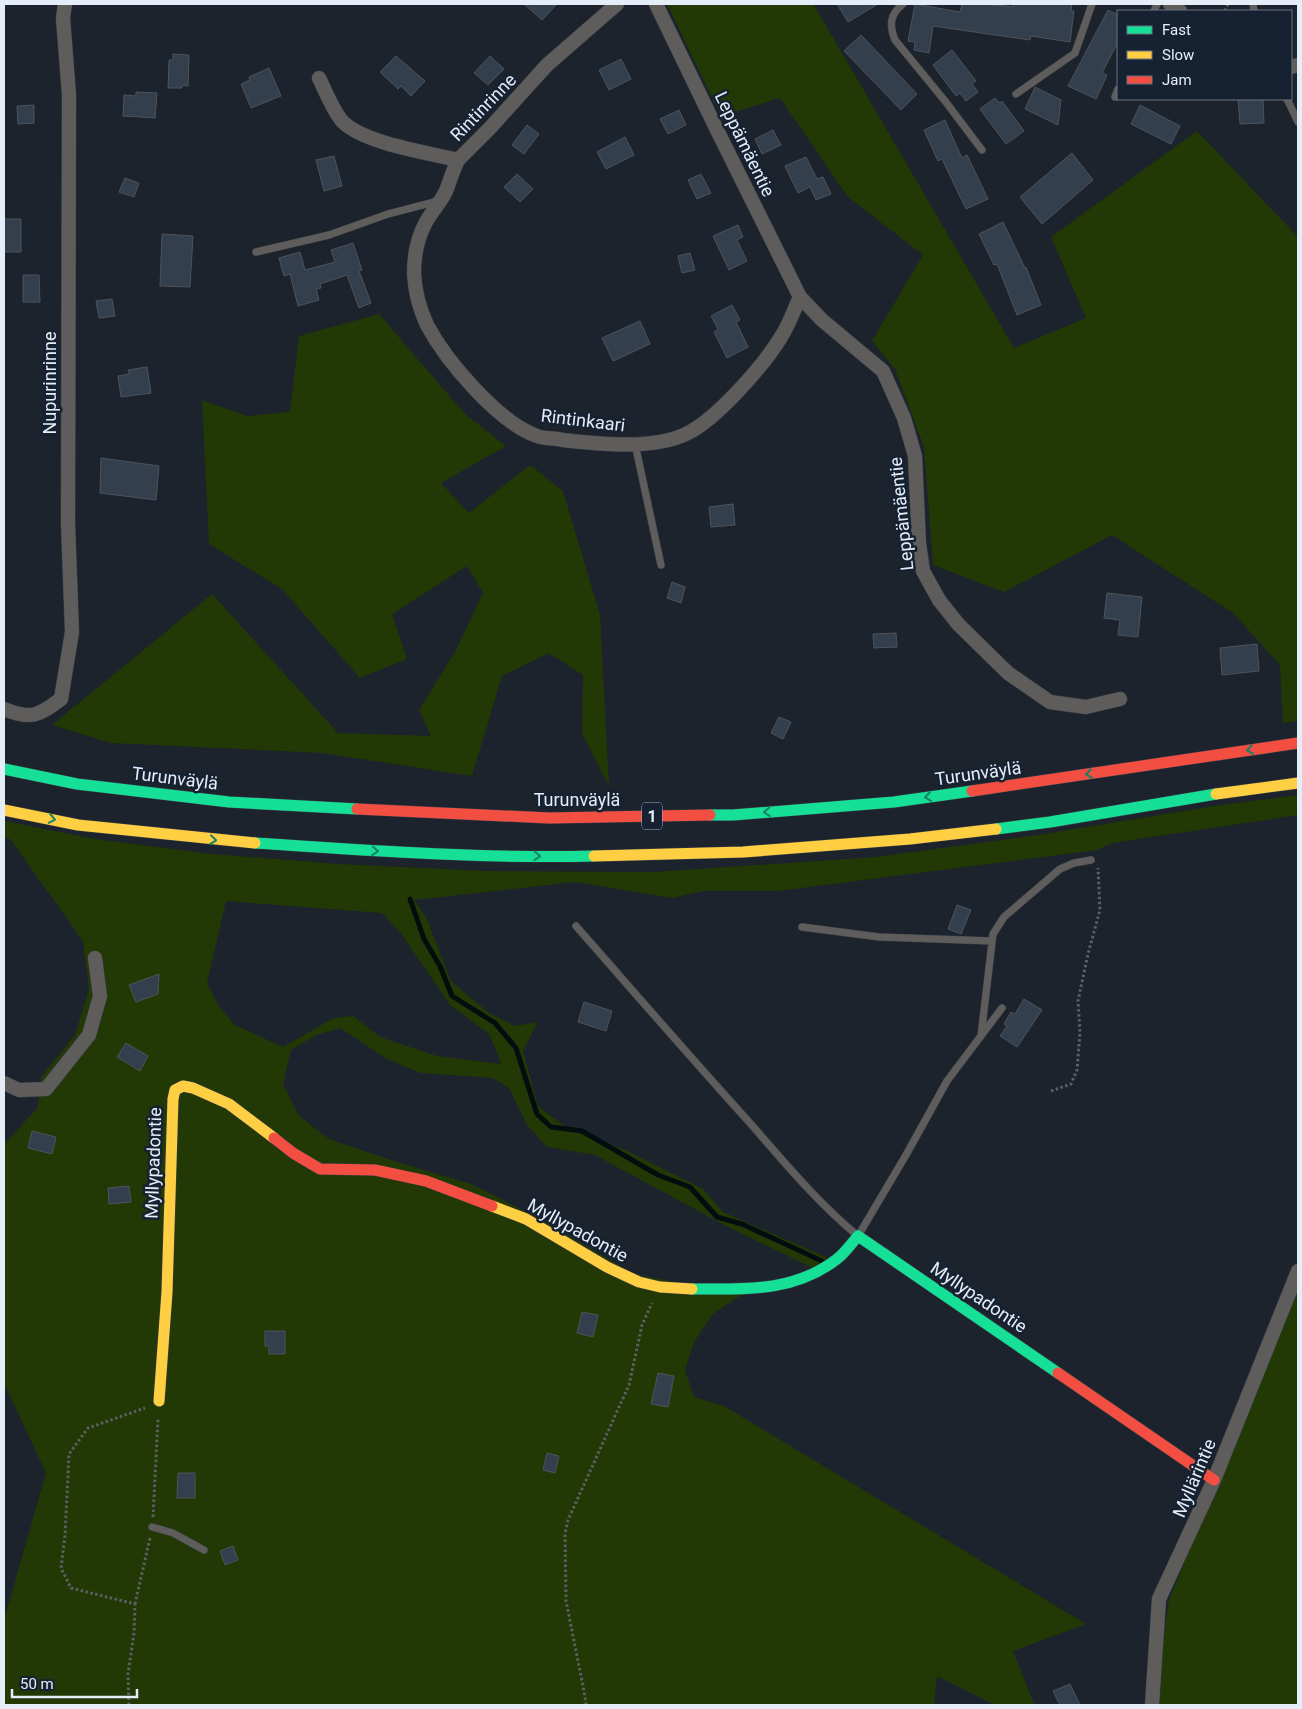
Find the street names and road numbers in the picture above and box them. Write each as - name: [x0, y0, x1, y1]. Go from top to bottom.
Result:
- street label: Rintinrinne: [446, 69, 520, 145]
- street label: Leppämäentie: [711, 88, 779, 200]
- street label: Nupurinrinne: [39, 331, 60, 435]
- street label: Rintinkaari: [540, 404, 626, 436]
- street label: Leppämäentie: [885, 456, 917, 572]
- street label: Turunväylä: [934, 757, 1022, 789]
- street label: Turunväylä: [131, 762, 219, 794]
- street label: Turunväylä: [534, 789, 620, 810]
- road number: 1: [642, 802, 662, 829]
- street label: Myllypadontie: [141, 1107, 165, 1219]
- street label: Myllypadontie: [524, 1194, 632, 1266]
- street label: Myllypadontie: [927, 1257, 1031, 1337]
- street label: Myllärintie: [1168, 1436, 1220, 1520]

